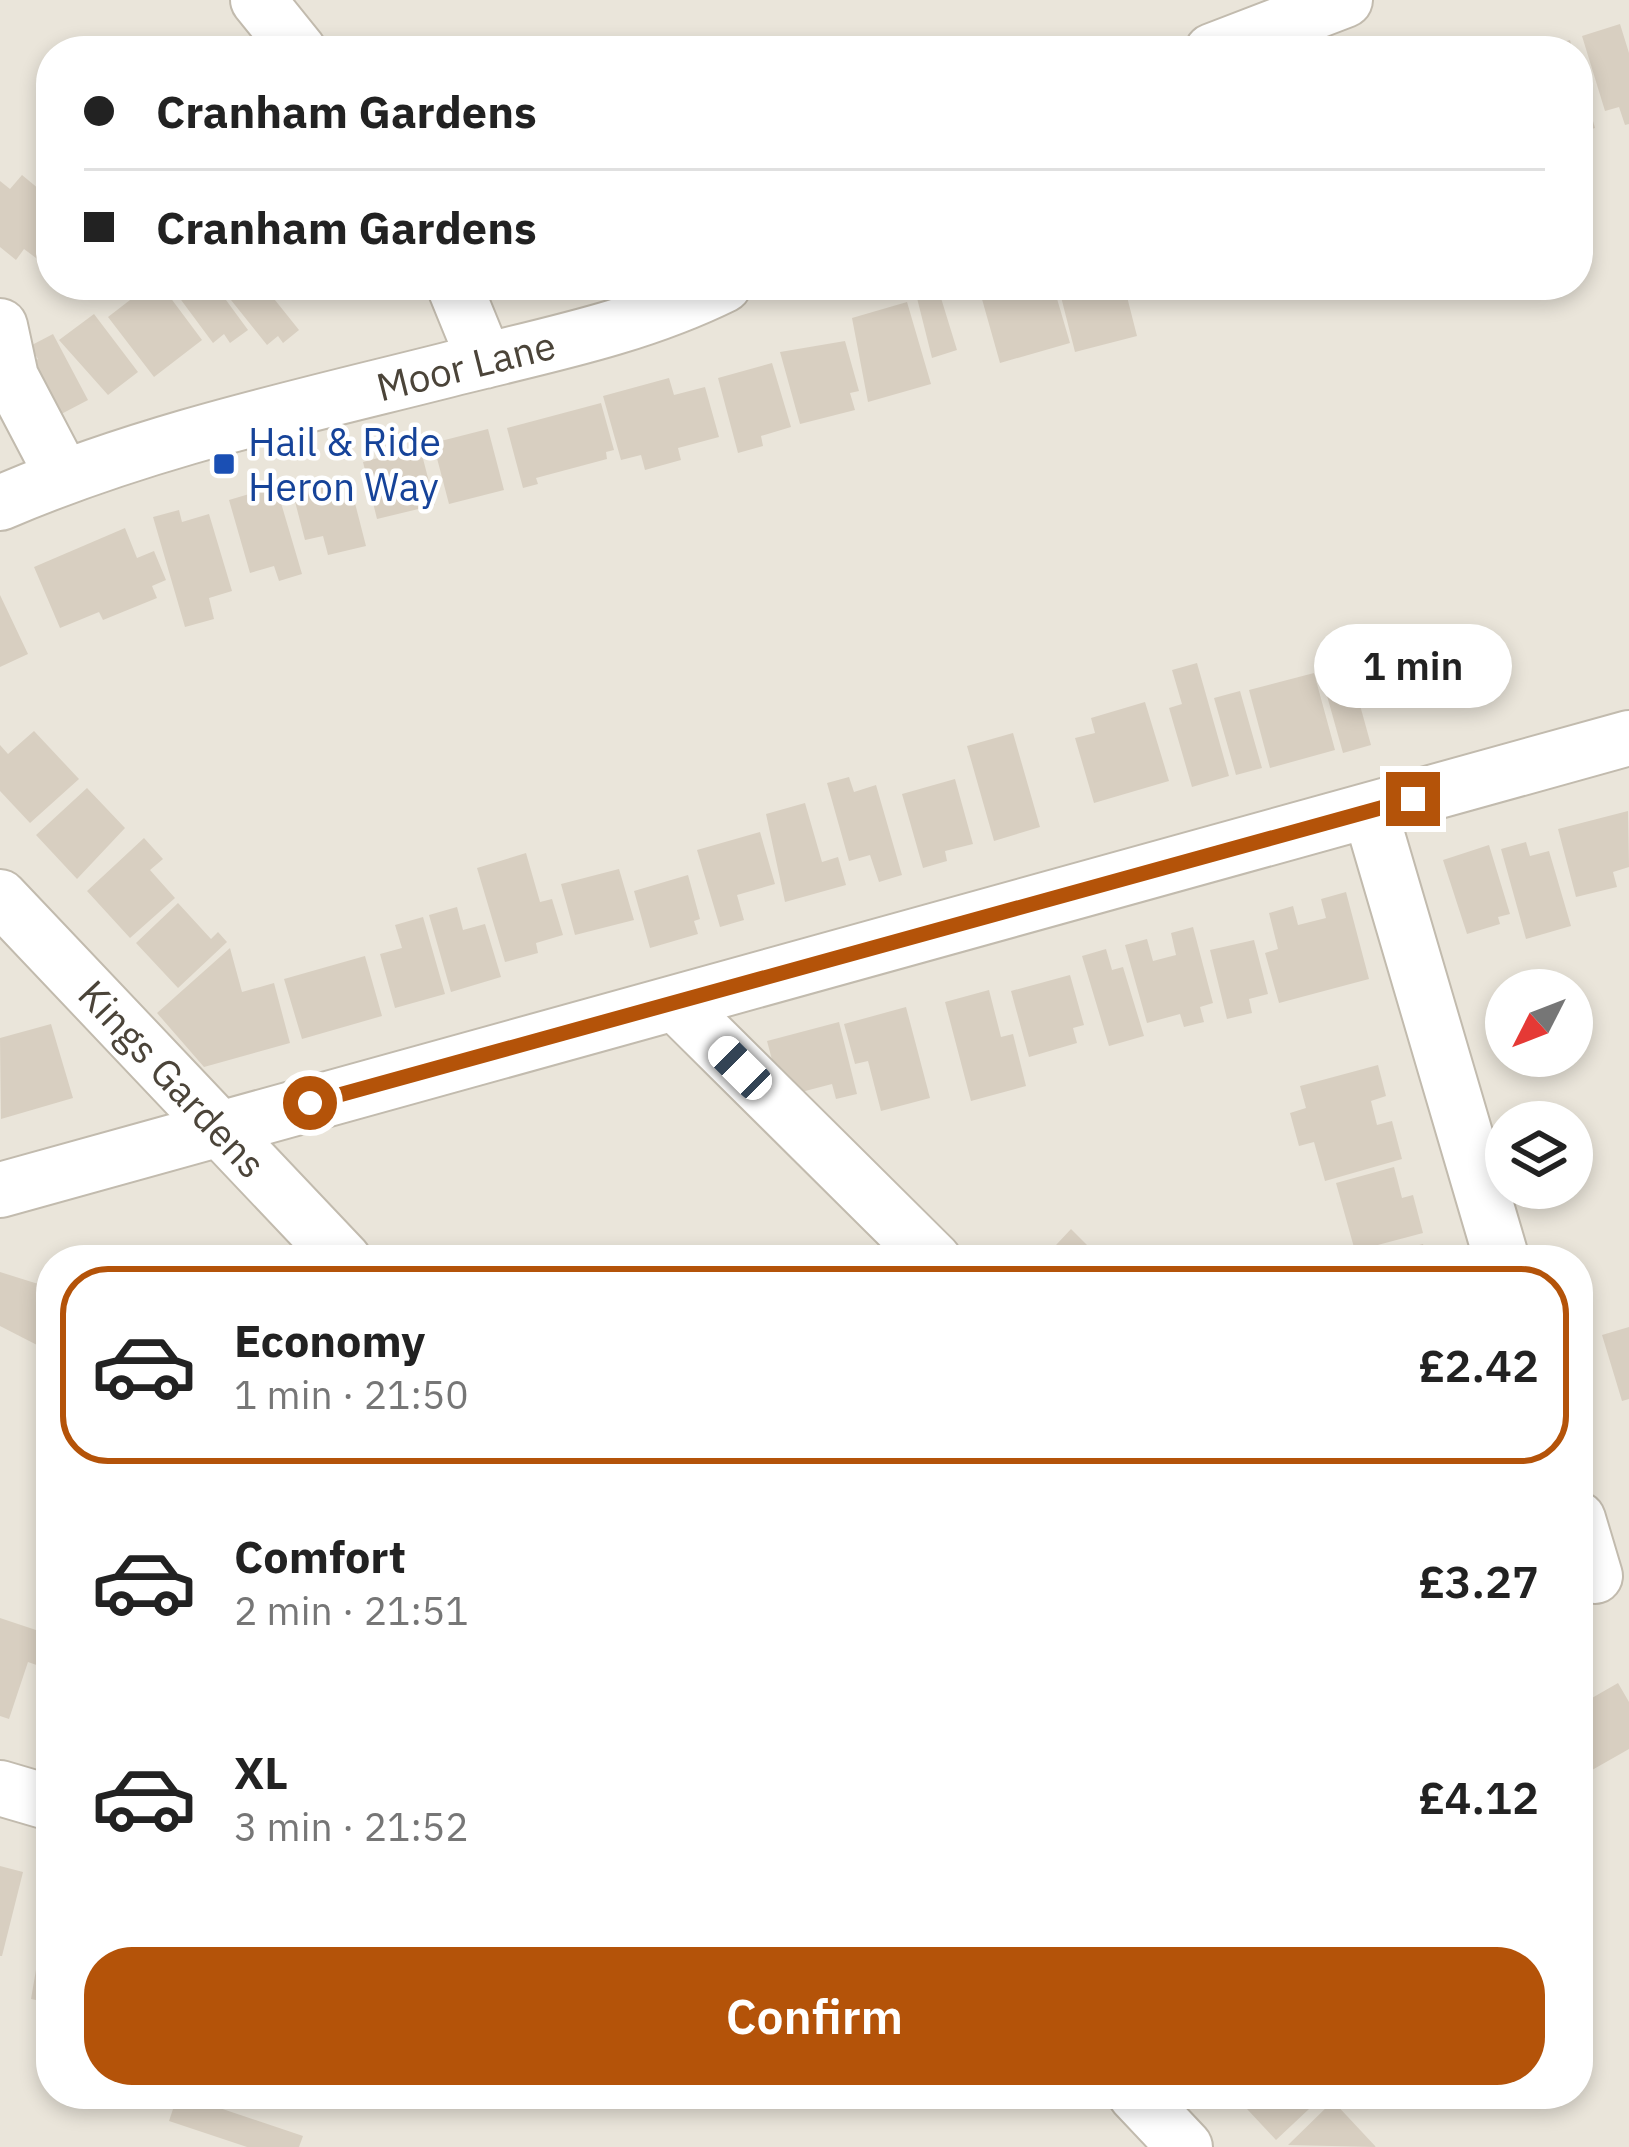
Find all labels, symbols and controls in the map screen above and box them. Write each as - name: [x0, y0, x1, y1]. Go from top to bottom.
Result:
- text: Cranham Gardens: [156, 82, 537, 140]
- text: Cranham Gardens: [156, 198, 537, 256]
- street label: Moor Lane: [371, 319, 561, 412]
- place label: Hail & Ride Heron Way: [248, 416, 441, 512]
- marker: Hail & Ride Heron Way: [211, 451, 237, 477]
- callout: 1 min: [1314, 625, 1512, 709]
- text: 1 min: [1363, 640, 1463, 691]
- route end: [1386, 772, 1440, 826]
- street label: Kings Gardens: [68, 969, 277, 1188]
- north arrow: [1485, 969, 1593, 1077]
- map controls: [1485, 969, 1593, 1209]
- car: [702, 1030, 778, 1106]
- route start: [283, 1076, 337, 1130]
- button: layers: [1485, 1101, 1593, 1209]
- icon: car: [90, 1311, 198, 1419]
- text: Economy: [234, 1311, 425, 1369]
- text: £2.42: [1418, 1336, 1539, 1394]
- text: 1 min · 21:50: [234, 1369, 469, 1420]
- icon: car: [90, 1527, 198, 1635]
- text: Comfort: [234, 1527, 406, 1585]
- text: £3.27: [1418, 1552, 1539, 1610]
- text: 2 min · 21:51: [234, 1585, 469, 1636]
- icon: car: [90, 1743, 198, 1851]
- text: XL: [234, 1743, 288, 1801]
- text: £4.12: [1418, 1768, 1539, 1826]
- text: 3 min · 21:52: [234, 1801, 469, 1852]
- button: Confirm: [84, 1947, 1545, 2085]

